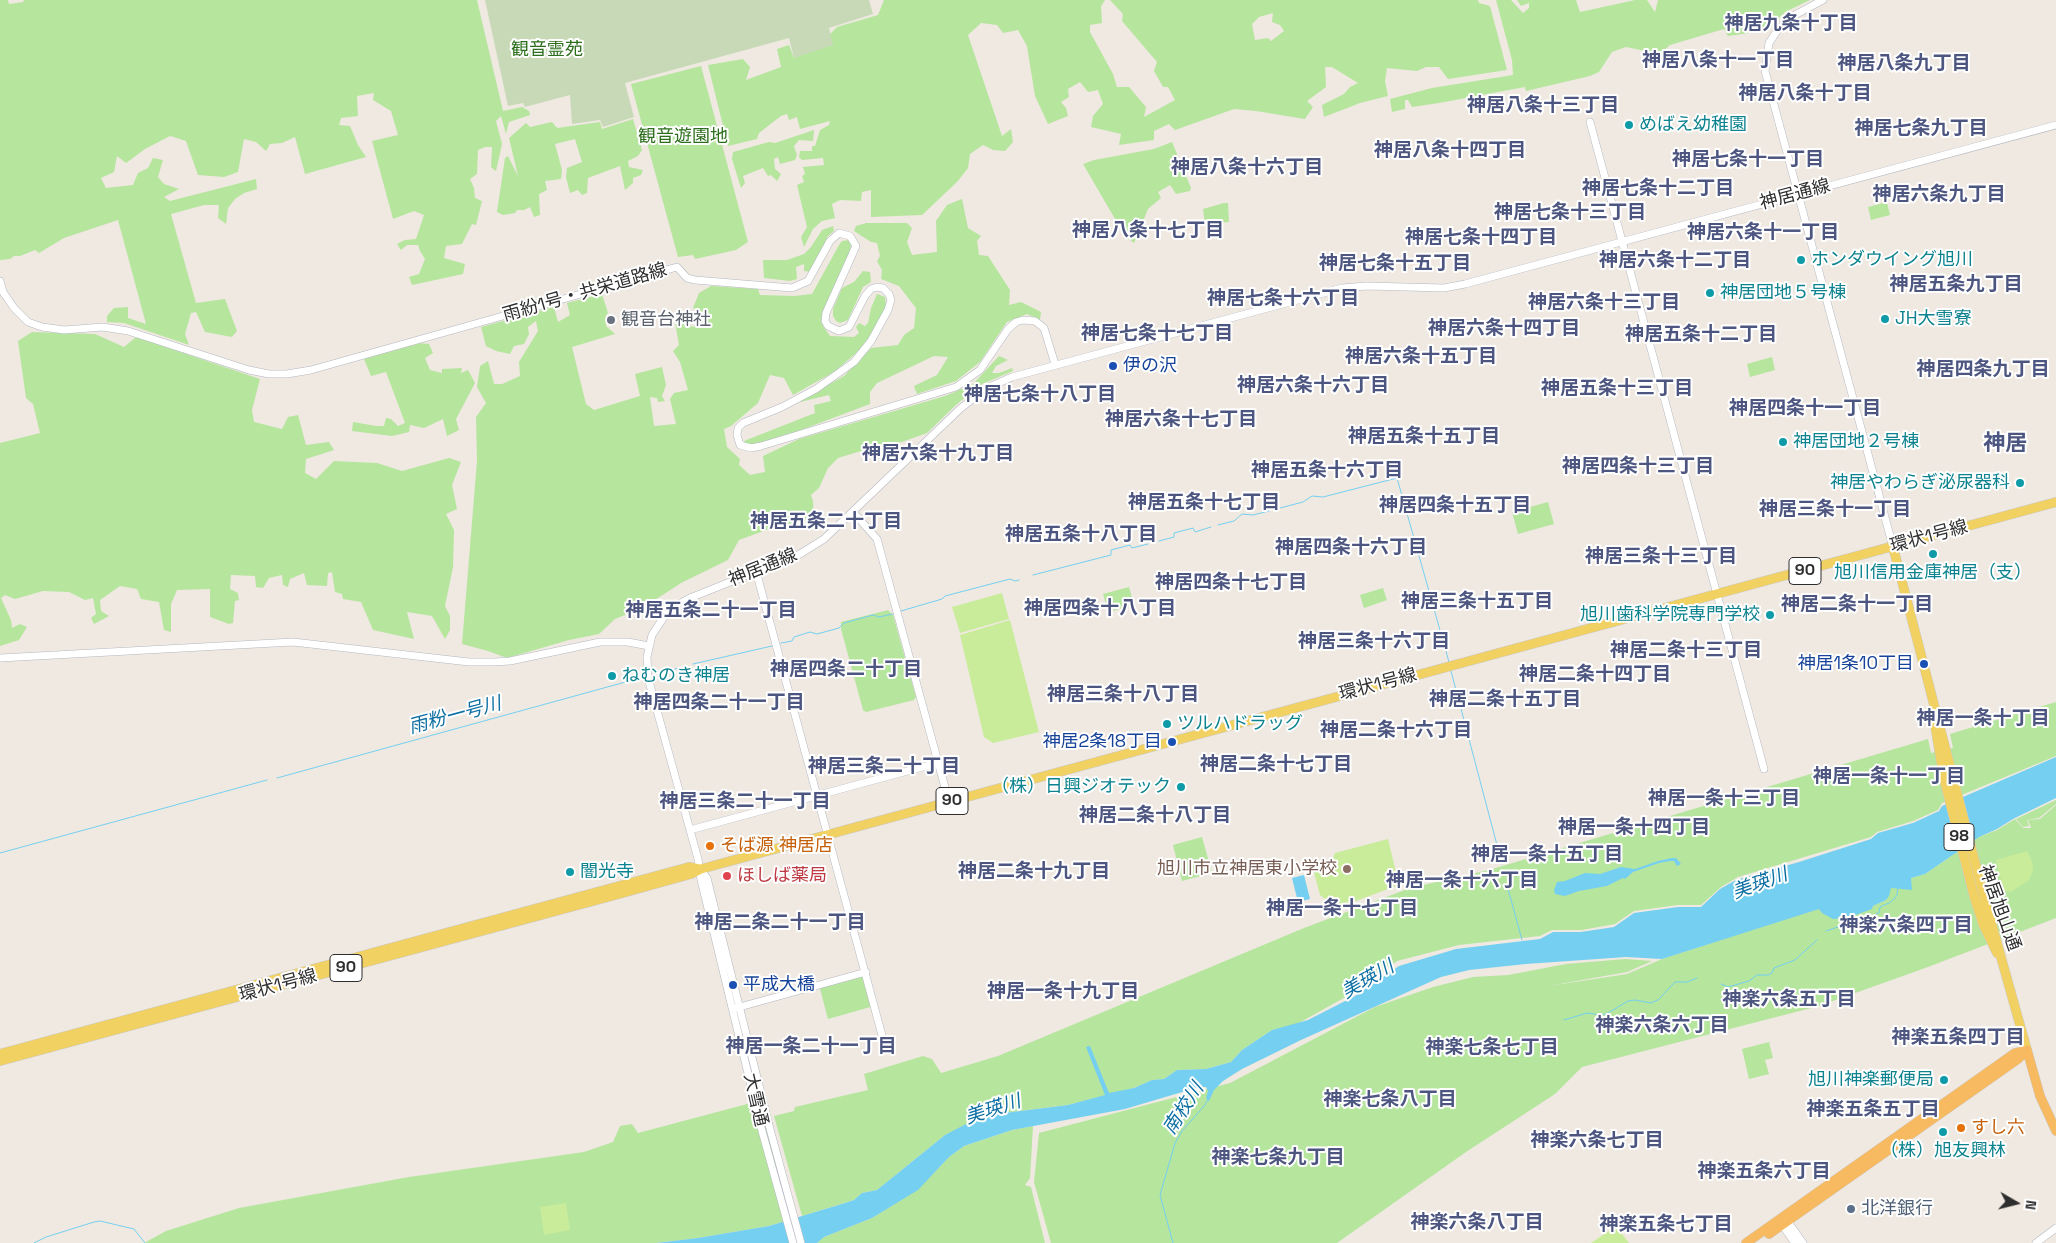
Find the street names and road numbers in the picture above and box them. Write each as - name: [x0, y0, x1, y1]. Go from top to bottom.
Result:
- street label: 神居通線: [1757, 175, 1833, 215]
- street label: 雨紛1号・共栄道路線: [501, 259, 669, 327]
- street label: 環状1号線: [1888, 516, 1970, 558]
- street label: 神居通線: [726, 545, 800, 591]
- road number: 90: [1789, 558, 1821, 584]
- street label: 環状1号線: [1337, 664, 1419, 706]
- road number: 90: [936, 788, 968, 814]
- road number: 98: [1944, 824, 1974, 850]
- street label: 神居旭山通: [1973, 862, 2025, 954]
- road number: 90: [330, 954, 362, 981]
- street label: 環状1号線: [237, 965, 319, 1007]
- street label: 大雪通: [738, 1071, 772, 1129]

